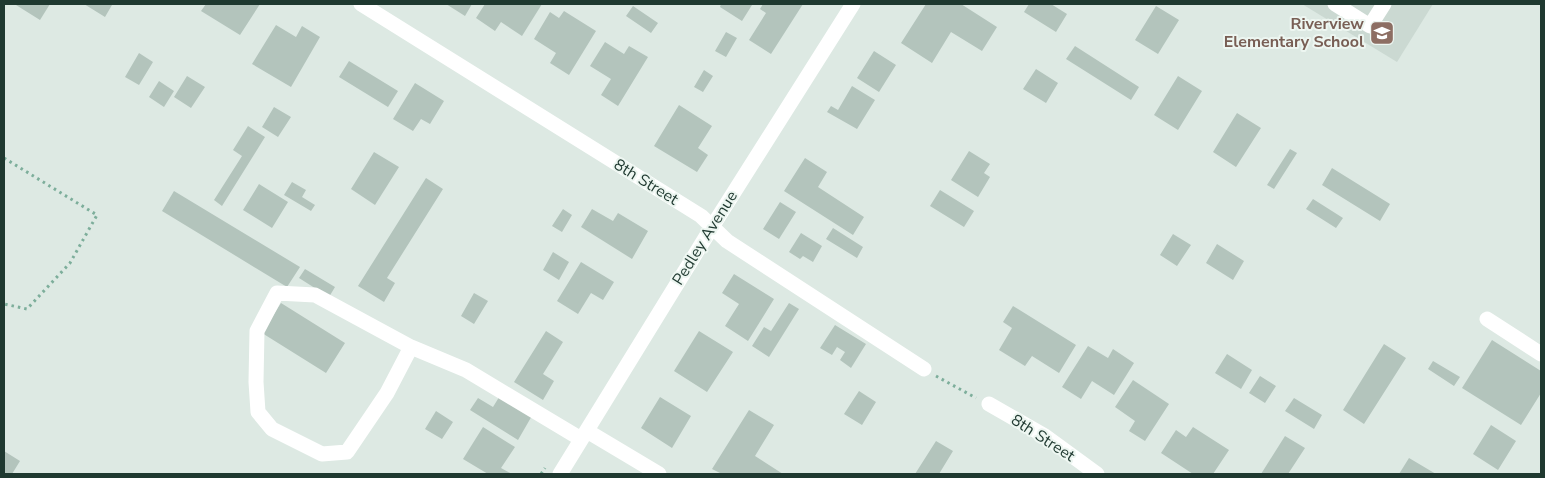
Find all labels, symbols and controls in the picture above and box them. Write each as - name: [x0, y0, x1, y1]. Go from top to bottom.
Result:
- place label: Riverview Elementary School: [1224, 13, 1364, 53]
- school or university icon: Riverview Elementary School: [1369, 20, 1395, 46]
- street label: 8th Street: [610, 154, 683, 211]
- street label: Pedley Avenue: [667, 187, 743, 289]
- street label: 8th Street: [1007, 409, 1080, 467]

